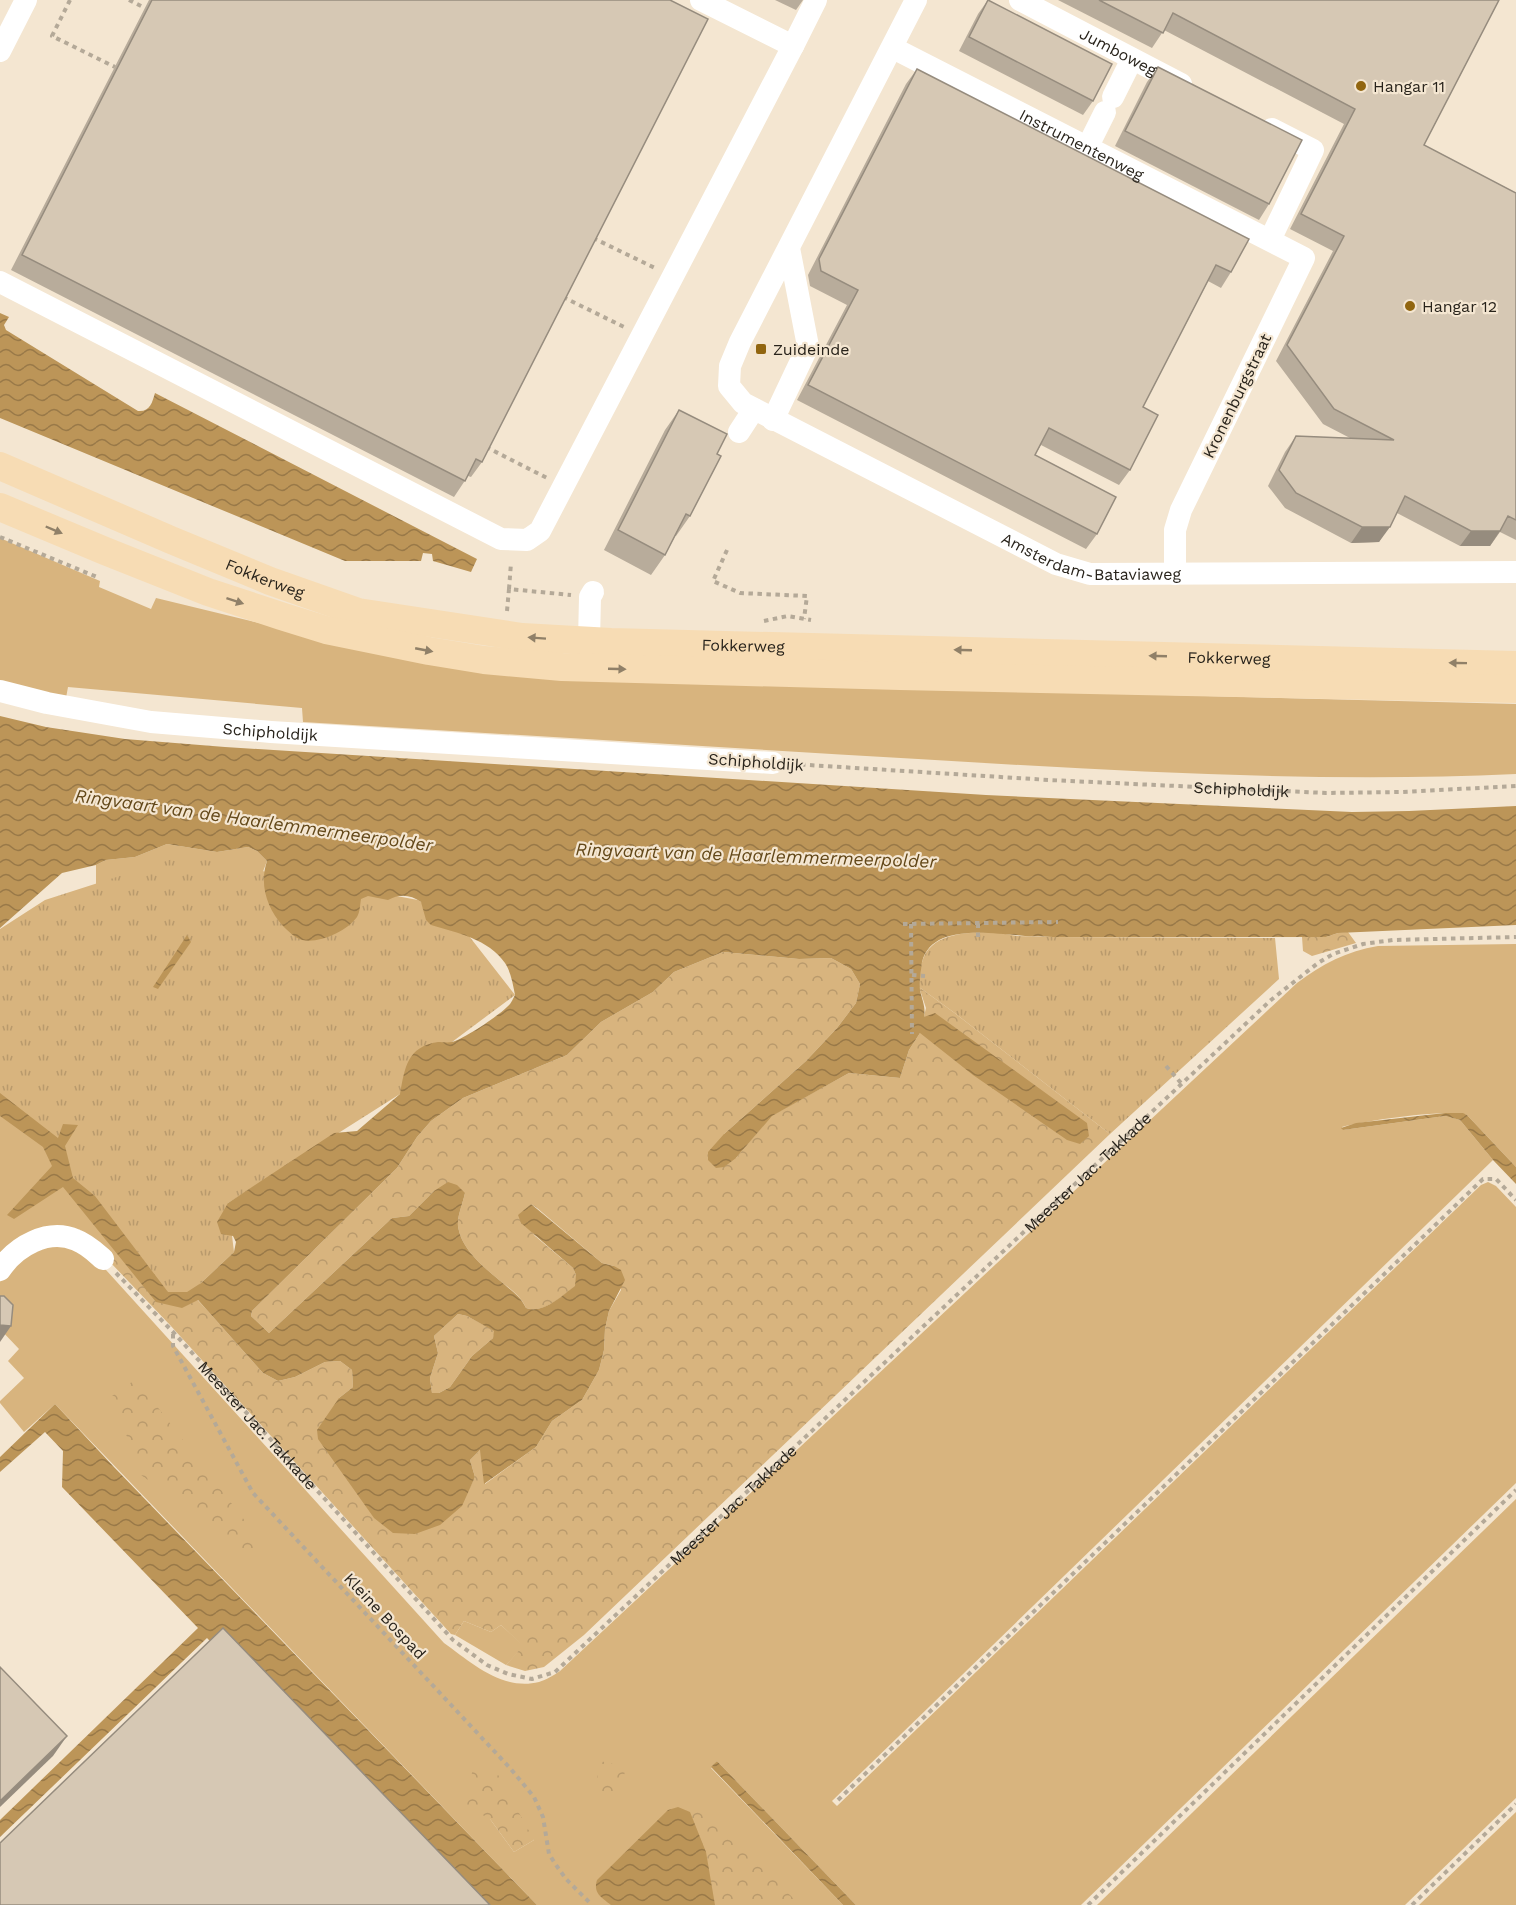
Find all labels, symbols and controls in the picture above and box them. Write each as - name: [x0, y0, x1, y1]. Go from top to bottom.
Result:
- street label: Jumboweg: [1077, 23, 1161, 79]
- place label: Hangar 11: [1373, 77, 1445, 96]
- marker: Hangar 11: [1354, 79, 1368, 93]
- street label: Instrumentenweg: [1016, 105, 1148, 184]
- place label: Hangar 12: [1422, 297, 1497, 316]
- marker: Hangar 12: [1403, 299, 1417, 313]
- street label: Kronenburgstraat: [1199, 331, 1275, 461]
- place label: Zuideinde: [773, 340, 850, 359]
- marker: Zuideinde: [754, 342, 768, 356]
- one-way arrow: [45, 525, 62, 534]
- street label: Amsterdam-Bataviaweg: [999, 528, 1181, 584]
- street label: Fokkerweg: [223, 554, 308, 602]
- one-way arrow: [226, 597, 244, 606]
- one-way arrow: [527, 633, 546, 642]
- street label: Fokkerweg: [701, 635, 785, 656]
- one-way arrow: [414, 646, 433, 655]
- one-way arrow: [953, 646, 972, 655]
- street label: Fokkerweg: [1187, 647, 1271, 668]
- one-way arrow: [1148, 651, 1167, 661]
- one-way arrow: [1448, 659, 1467, 668]
- one-way arrow: [608, 664, 627, 673]
- street label: Schipholdijk: [222, 719, 319, 744]
- street label: Schipholdijk: [708, 749, 804, 775]
- street label: Schipholdijk: [1193, 777, 1289, 801]
- water label: Ringvaart van de Haarlemmermeerpolder: [74, 784, 435, 856]
- water label: Ringvaart van de Haarlemmermeerpolder: [575, 838, 938, 872]
- street label: Meester Jac. Takkade: [1020, 1108, 1155, 1237]
- street label: Meester Jac. Takkade: [194, 1357, 321, 1493]
- street label: Meester Jac. Takkade: [666, 1441, 800, 1569]
- street label: Kleine Bospad: [340, 1569, 430, 1663]

